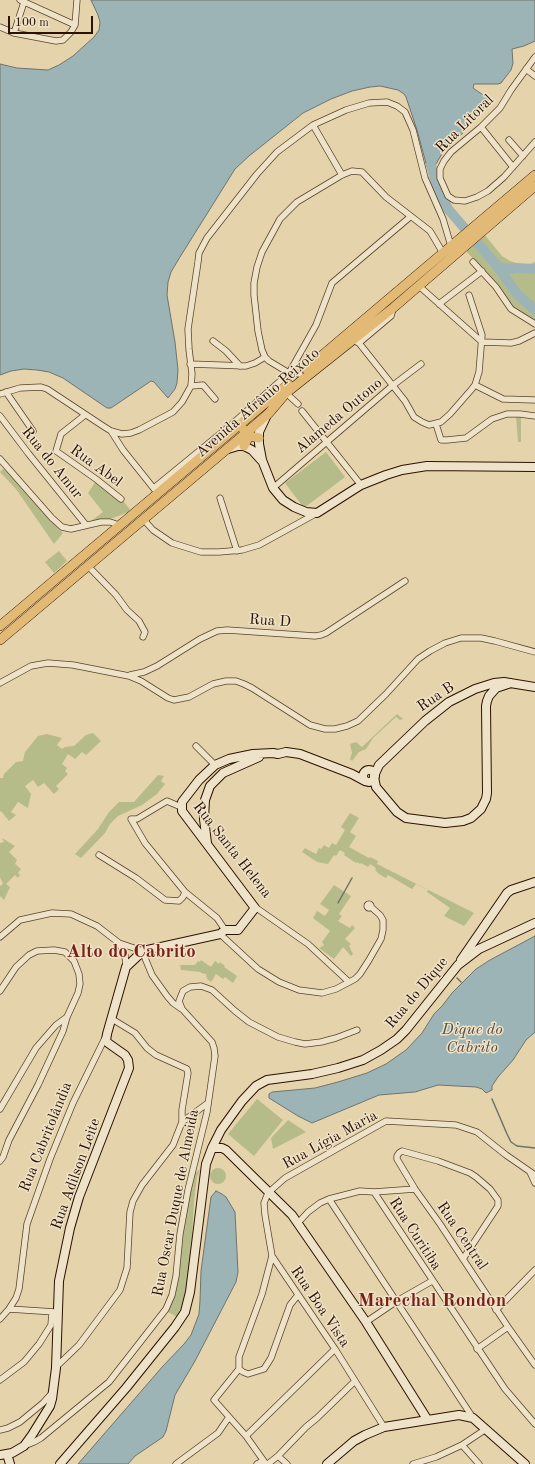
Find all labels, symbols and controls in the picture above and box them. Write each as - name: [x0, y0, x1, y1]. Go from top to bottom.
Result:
- scale bar: [10, 8, 95, 34]
- text: 100 m: [15, 17, 49, 29]
- street label: Rua Litoral: [432, 91, 498, 157]
- street label: Avenida Afrânio Peixoto: [193, 344, 323, 462]
- street label: Alameda Outono: [292, 374, 386, 458]
- street label: Rua do Amur: [18, 423, 86, 503]
- street label: Rua Abel: [66, 441, 126, 491]
- street label: Rua D: [248, 611, 292, 631]
- street label: Rua B: [414, 678, 458, 716]
- street label: Rua Santa Helena: [189, 798, 275, 902]
- district label: Alto do Cabrito: [66, 941, 196, 963]
- street label: Rua do Dique: [382, 954, 452, 1032]
- water label: Dique do Cabrito: [441, 1020, 503, 1058]
- street label: Rua Cabritolândia: [16, 1079, 76, 1195]
- street label: Rua Lígia Maria: [279, 1106, 381, 1174]
- street label: Rua Oscar Duque de Almeida: [149, 1108, 203, 1298]
- street label: Rua Adilson Leite: [48, 1116, 104, 1232]
- street label: Rua Curitiba: [385, 1194, 445, 1274]
- street label: Rua Central: [433, 1199, 491, 1273]
- street label: Rua Boa Vista: [286, 1263, 354, 1351]
- district label: Marechal Rondon: [358, 1290, 506, 1312]

